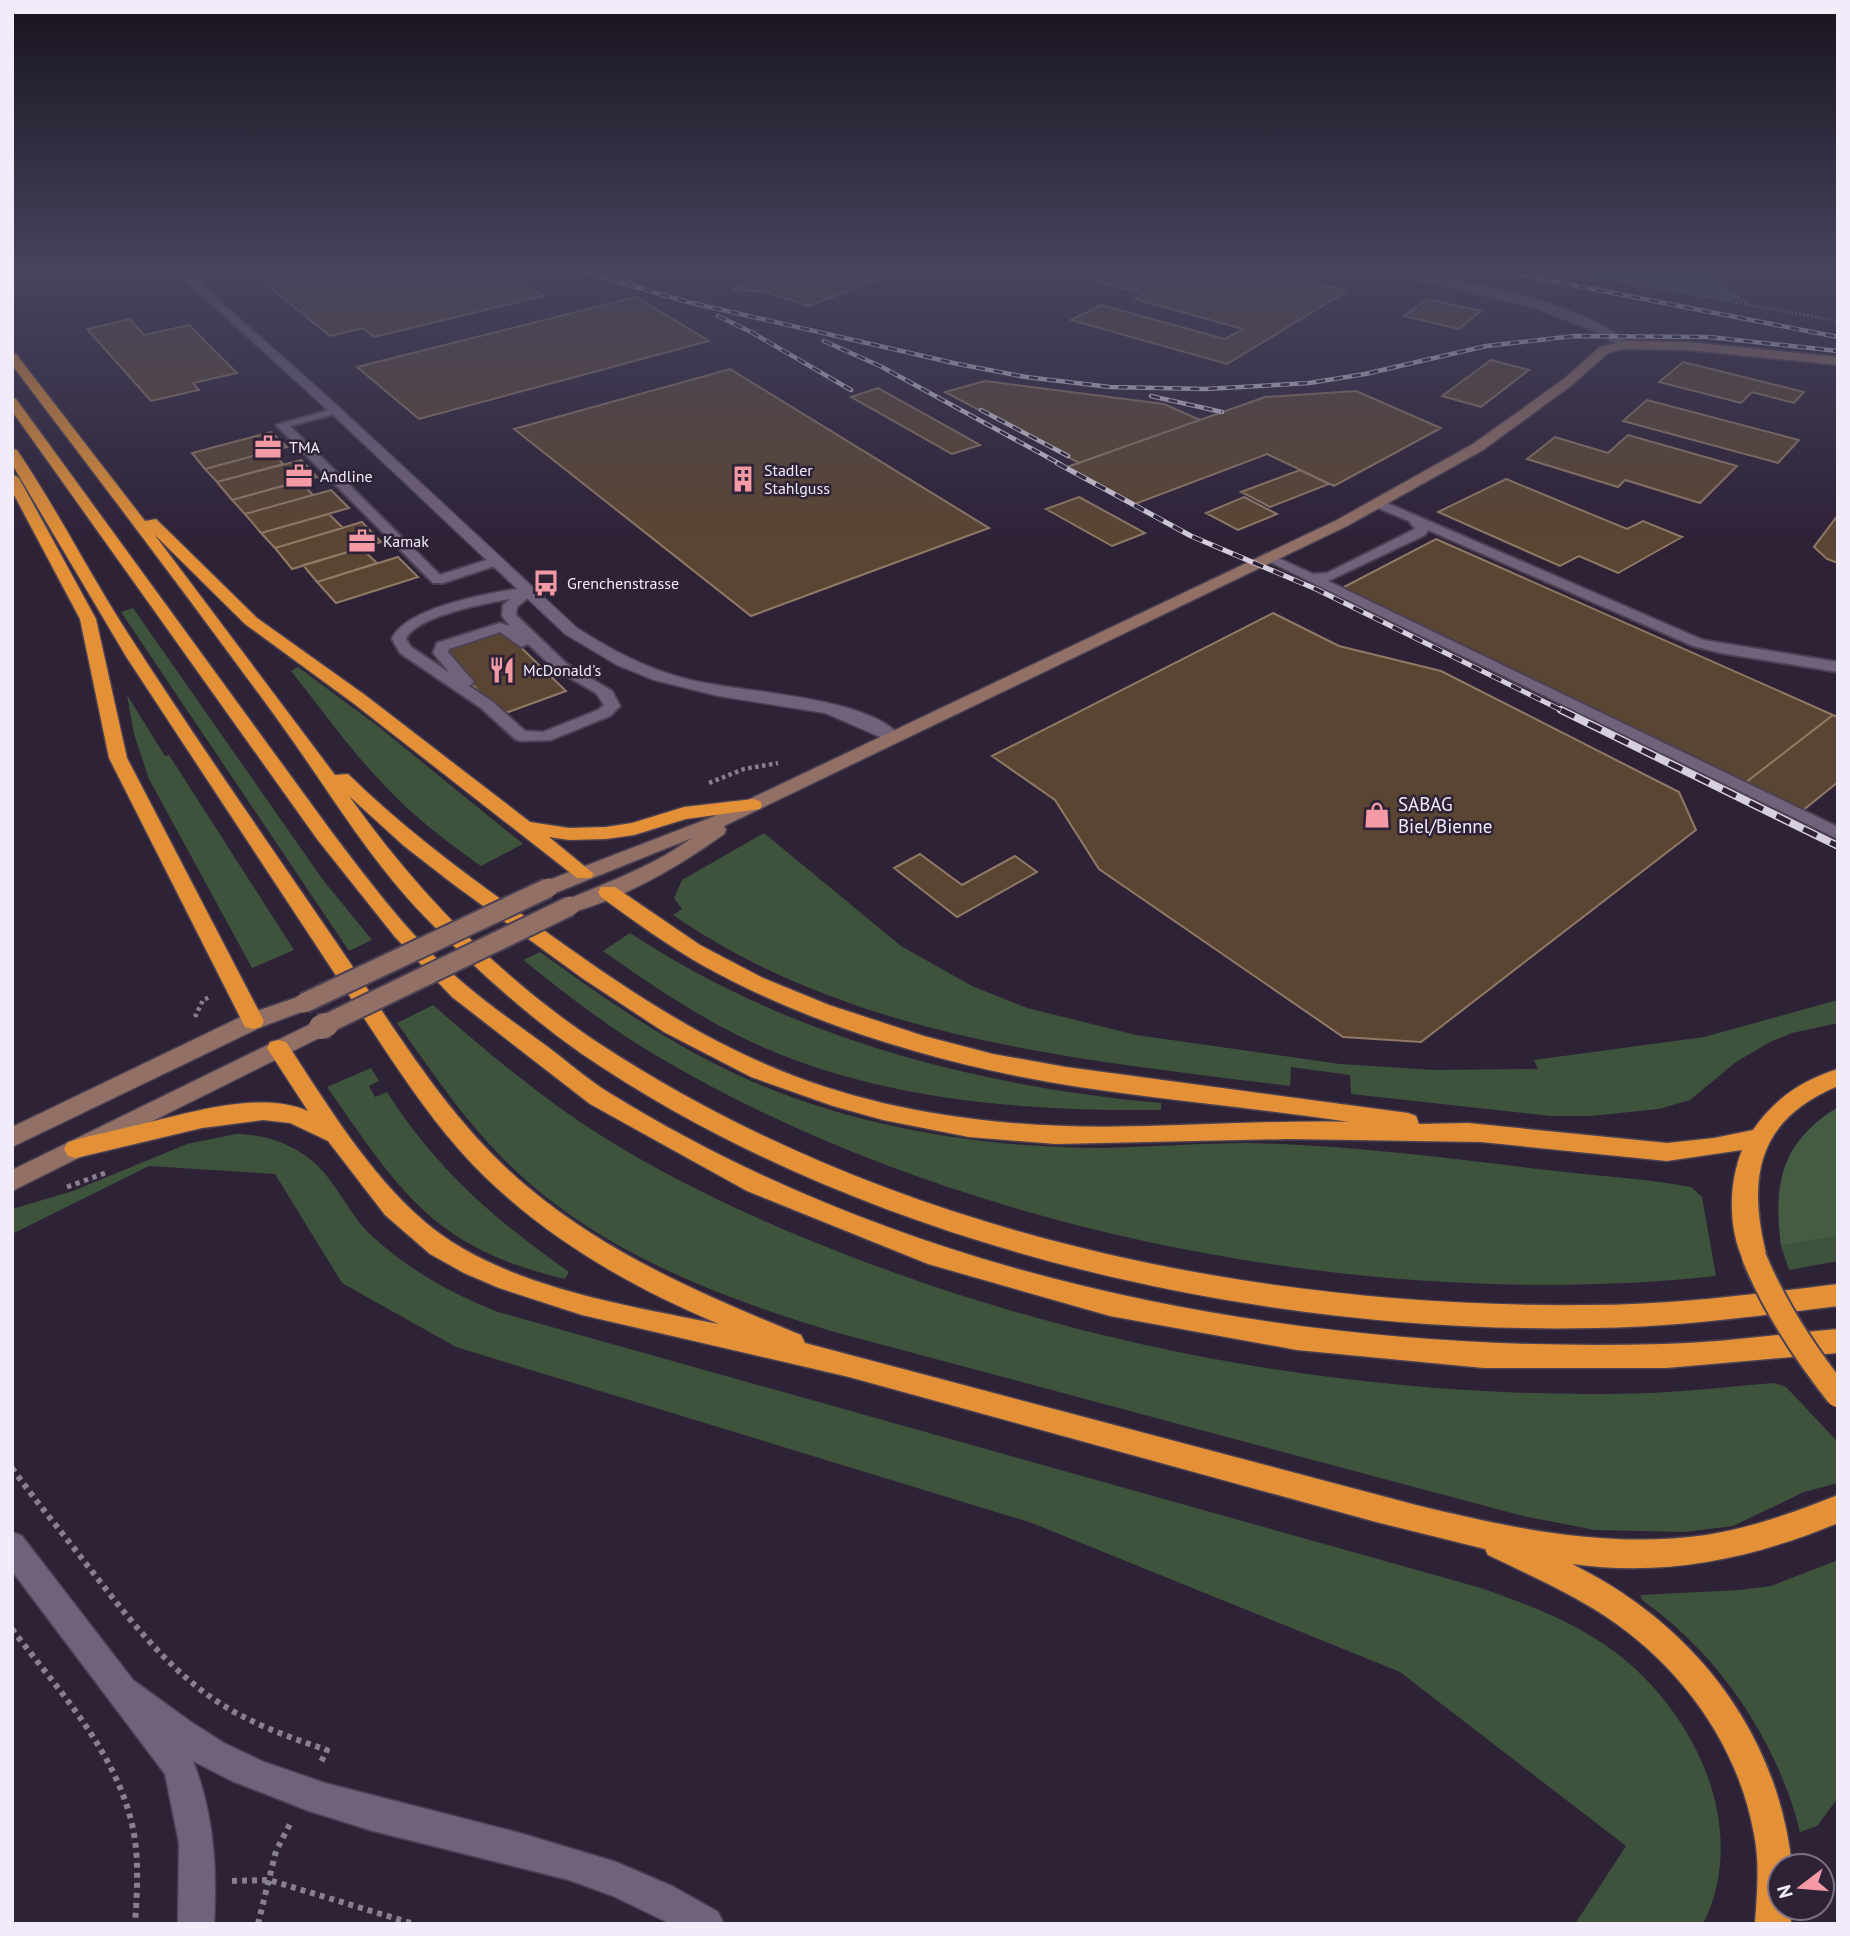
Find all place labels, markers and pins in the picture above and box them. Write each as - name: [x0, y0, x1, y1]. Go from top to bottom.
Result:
- office icon: TMA: [253, 432, 283, 462]
- place label: TMA: [289, 437, 321, 457]
- place label: Stadler Stahlguss: [764, 460, 830, 498]
- office icon: Andline: [284, 461, 314, 491]
- building icon: Stadler Stahlguss: [728, 464, 758, 494]
- place label: Andline: [320, 466, 373, 486]
- office icon: Kamak: [347, 526, 377, 556]
- place label: Kamak: [383, 531, 429, 551]
- bus stop icon: Grenchenstrasse: [531, 568, 561, 598]
- place label: Grenchenstrasse: [567, 573, 679, 593]
- restaurant icon: McDonald's: [487, 655, 517, 685]
- place label: McDonald's: [523, 660, 601, 680]
- place label: SABAG Biel/Bienne: [1398, 792, 1492, 838]
- shop icon: SABAG Biel/Bienne: [1362, 800, 1392, 830]

